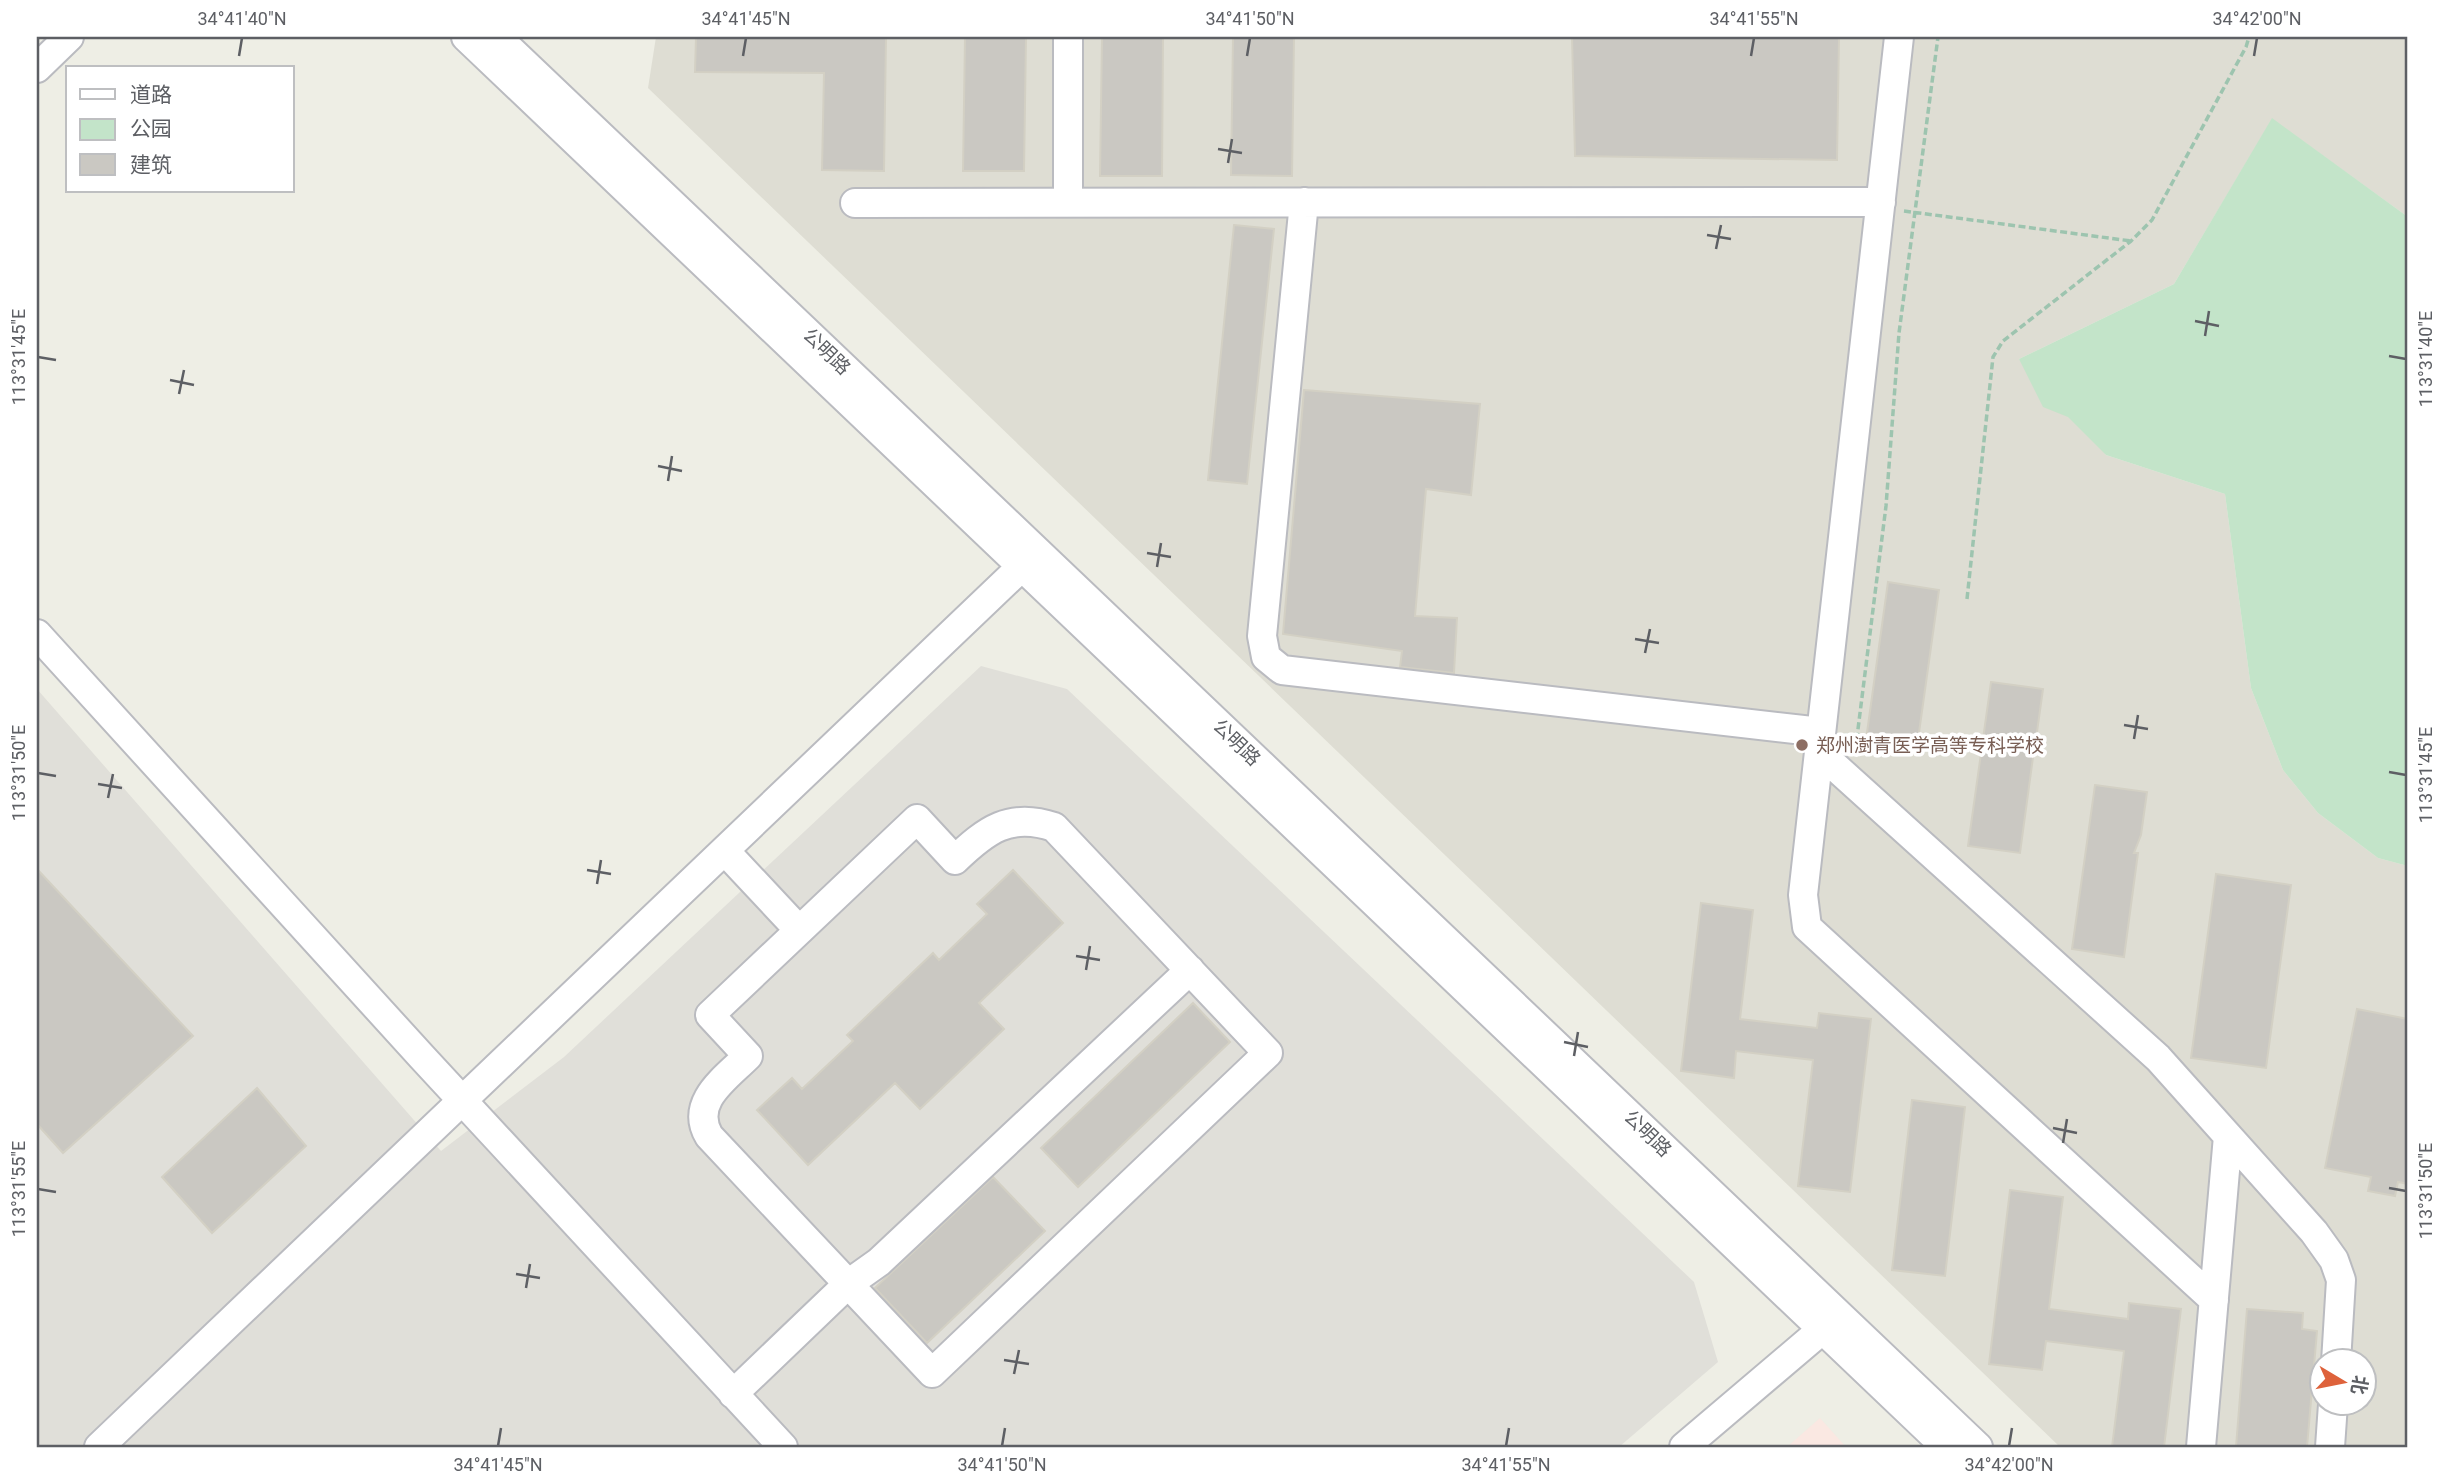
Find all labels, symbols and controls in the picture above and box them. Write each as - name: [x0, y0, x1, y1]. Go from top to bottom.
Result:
- text: 34°41'40"N: [197, 8, 287, 29]
- text: 34°41'45"N: [701, 8, 791, 29]
- text: 34°41'50"N: [1205, 8, 1295, 29]
- text: 34°41'55"N: [1709, 8, 1799, 29]
- text: 34°42'00"N: [2212, 8, 2302, 29]
- legend: [66, 66, 294, 192]
- text: 道路: [130, 83, 172, 107]
- text: 公园: [130, 117, 172, 141]
- text: 建筑: [130, 153, 172, 177]
- text: 113°31'45"E: [8, 309, 29, 405]
- text: 113°31'40"E: [2415, 311, 2436, 407]
- street label: 公明路: [798, 323, 855, 379]
- street label: 公明路: [1208, 714, 1265, 770]
- text: 113°31'50"E: [8, 725, 29, 821]
- text: 113°31'45"E: [2415, 727, 2436, 823]
- place label: 郑州澍青医学高等专科学校: [1816, 734, 2044, 757]
- marker: 郑州澍青医学高等专科学校: [1794, 737, 1810, 753]
- street label: 公明路: [1619, 1105, 1676, 1161]
- text: 113°31'55"E: [8, 1141, 29, 1237]
- text: 113°31'50"E: [2415, 1143, 2436, 1239]
- north arrow: [2308, 1348, 2378, 1418]
- text: 北: [2346, 1374, 2372, 1396]
- text: 34°41'45"N: [453, 1454, 543, 1475]
- text: 34°41'50"N: [957, 1454, 1047, 1475]
- text: 34°41'55"N: [1461, 1454, 1551, 1475]
- text: 34°42'00"N: [1964, 1454, 2054, 1475]

